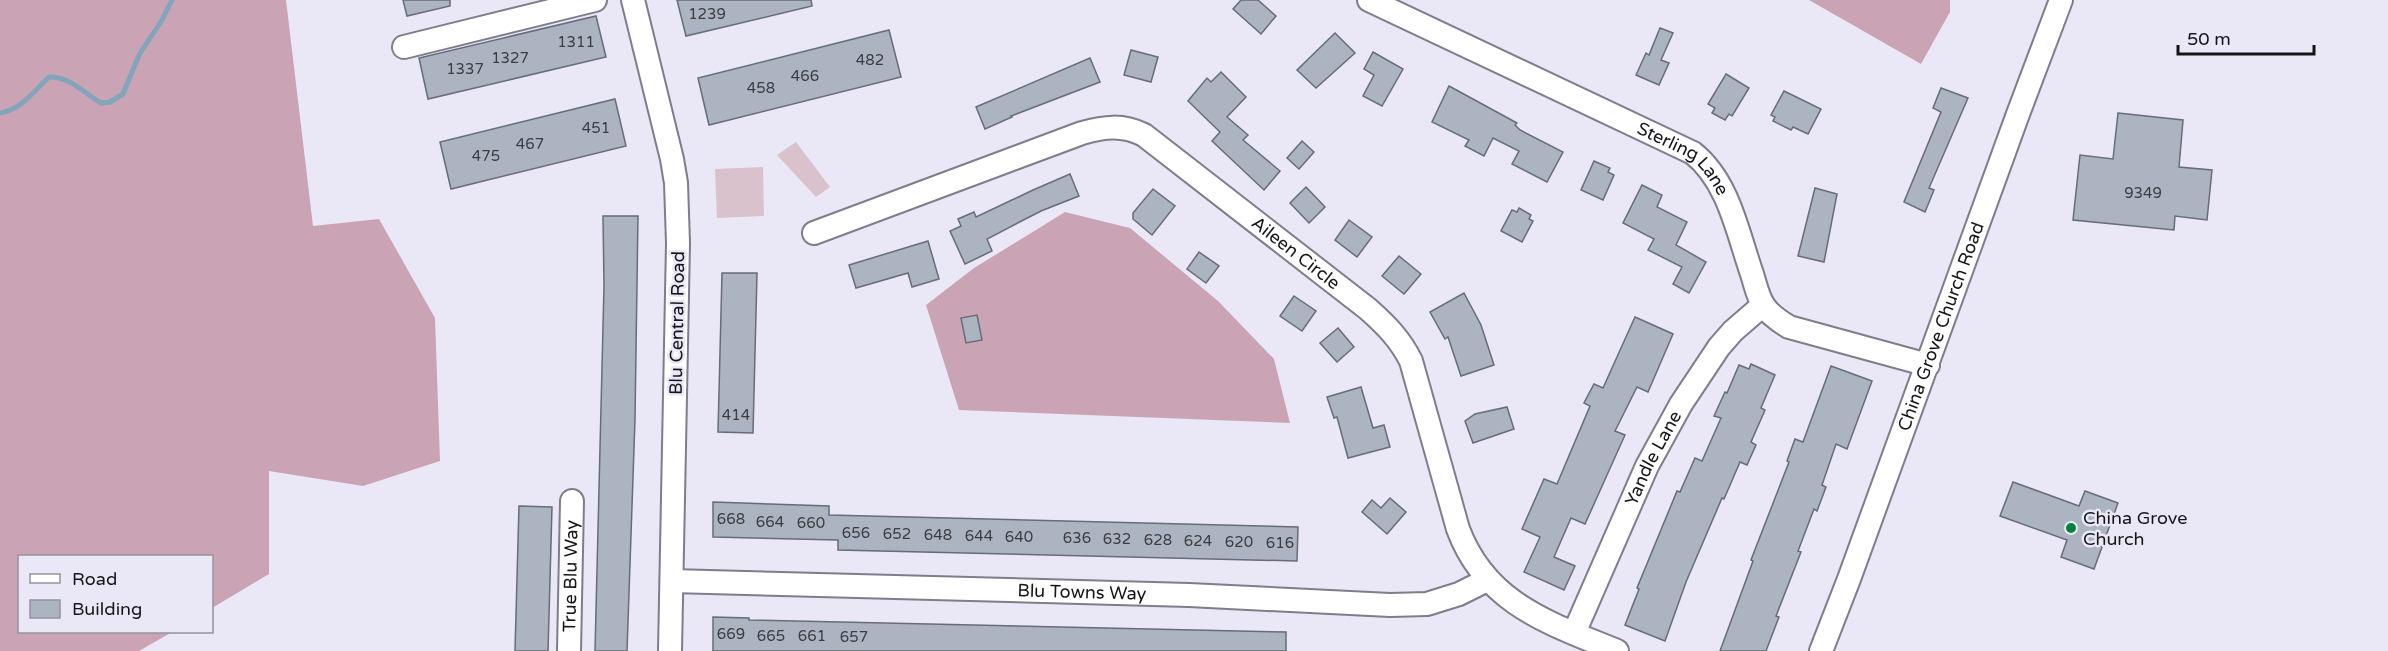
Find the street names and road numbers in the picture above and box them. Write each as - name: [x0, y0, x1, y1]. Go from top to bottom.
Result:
- street label: Sterling Lane: [1634, 117, 1734, 199]
- street label: Aileen Circle: [1247, 212, 1345, 294]
- street label: China Grove Church Road: [1893, 219, 1989, 434]
- street label: Blu Central Road: [665, 251, 689, 395]
- street label: Yandle Lane: [1620, 407, 1686, 509]
- street label: True Blu Way: [558, 519, 583, 632]
- street label: Blu Towns Way: [1017, 579, 1147, 605]

